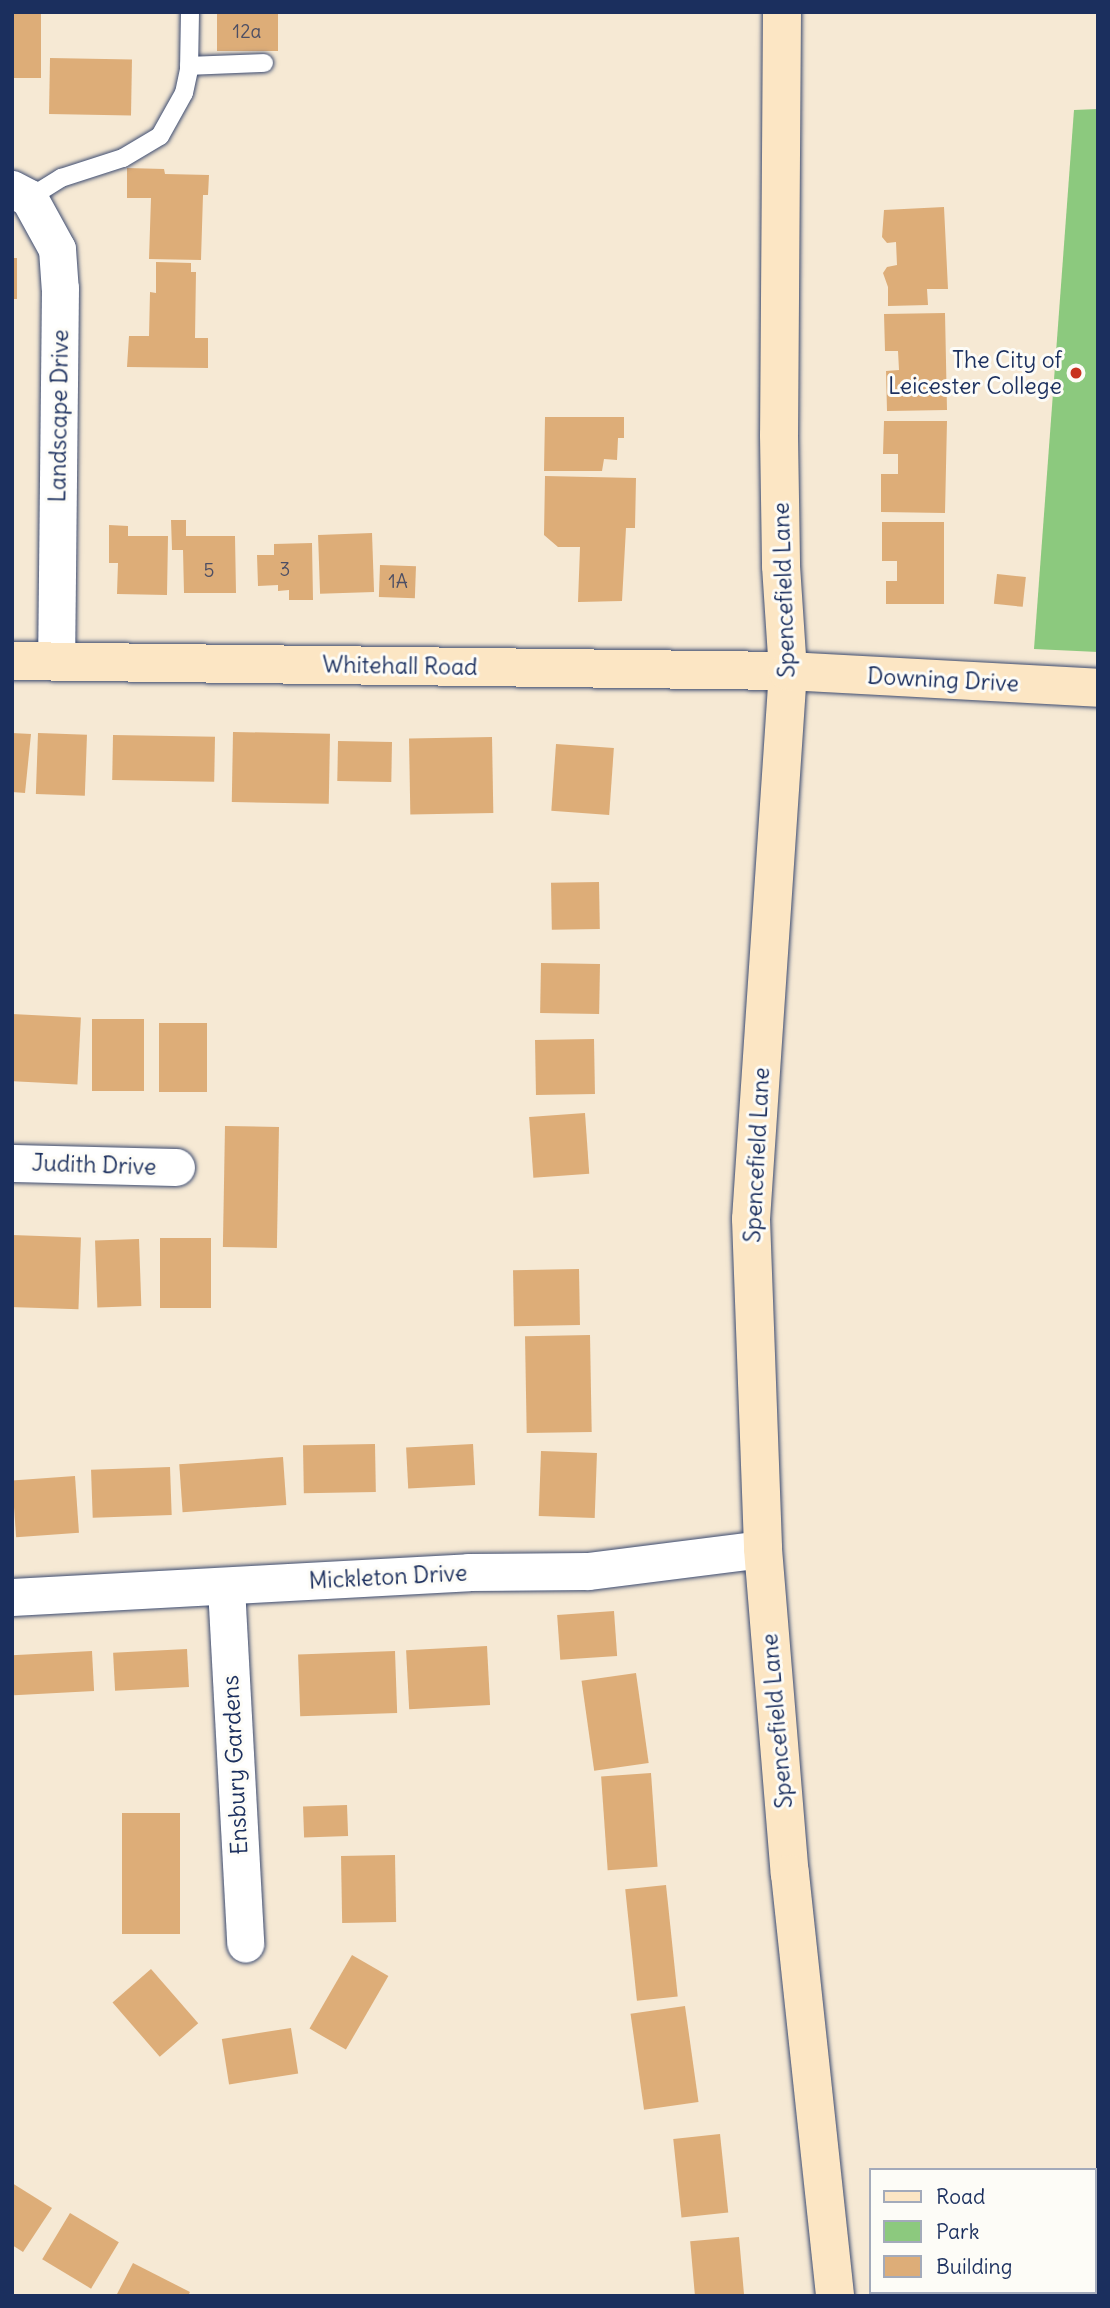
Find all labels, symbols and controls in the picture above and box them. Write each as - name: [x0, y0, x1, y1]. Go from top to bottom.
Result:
- house number: 12a: [233, 21, 261, 43]
- street label: Landscape Drive: [44, 329, 74, 503]
- place label: The City of Leicester College: [888, 346, 1062, 400]
- marker: The City of Leicester College: [1068, 365, 1084, 381]
- street label: Spencefield Lane: [767, 502, 801, 678]
- house number: 3: [280, 559, 290, 581]
- house number: 5: [204, 560, 214, 582]
- house number: 1A: [388, 571, 408, 593]
- street label: Whitehall Road: [322, 651, 478, 681]
- street label: Downing Drive: [866, 662, 1020, 698]
- street label: Spencefield Lane: [739, 1067, 775, 1243]
- street label: Judith Drive: [31, 1149, 157, 1181]
- street label: Mickleton Drive: [308, 1559, 468, 1595]
- street label: Spencefield Lane: [756, 1632, 798, 1810]
- street label: Ensbury Gardens: [217, 1675, 253, 1855]
- legend: [869, 2168, 1096, 2294]
- text: Road: [936, 2183, 985, 2210]
- text: Park: [936, 2218, 979, 2245]
- text: Building: [936, 2253, 1012, 2280]

